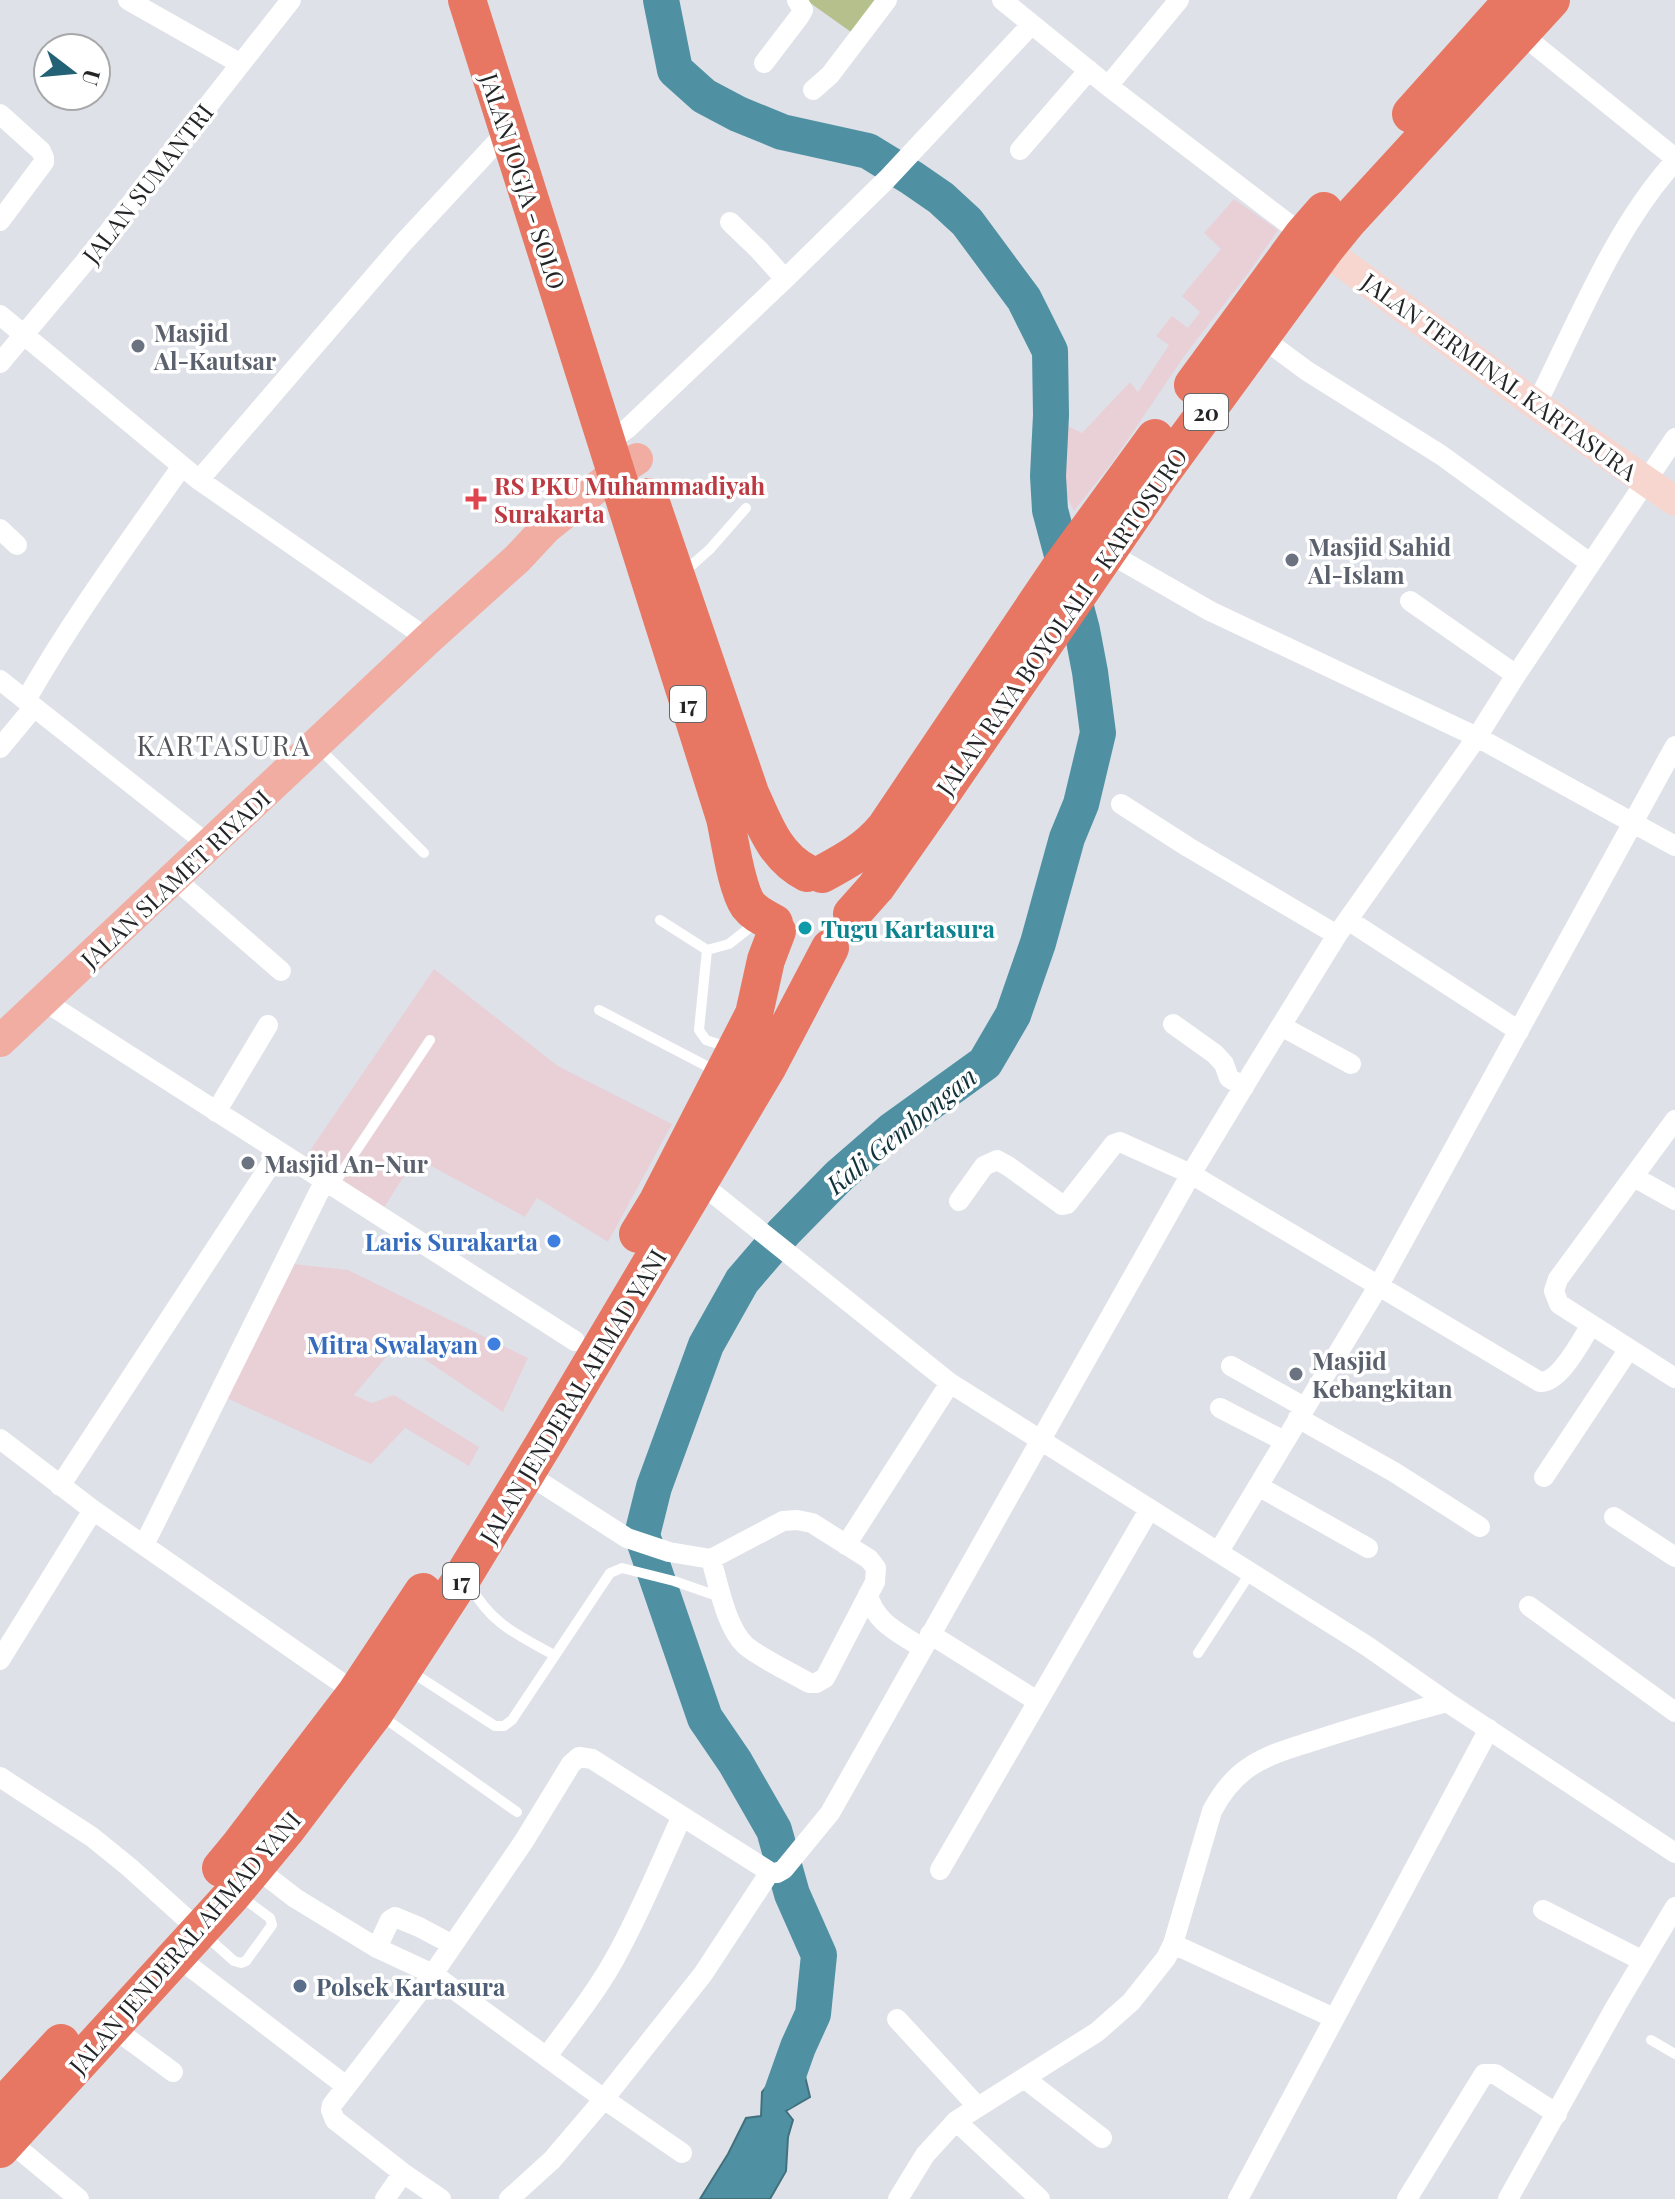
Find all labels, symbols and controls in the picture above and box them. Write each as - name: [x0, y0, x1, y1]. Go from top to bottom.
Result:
- north arrow: [32, 32, 112, 112]
- text: U: [76, 66, 109, 89]
- street label: JALAN JOGJA - SOLO: [474, 68, 574, 293]
- street label: JALAN SUMANTRI: [74, 97, 219, 270]
- street label: JALAN TERMINAL KARTASURA: [1355, 264, 1645, 488]
- place label: Masjid Al-Kautsar: [153, 316, 277, 376]
- marker: Masjid Al-Kautsar: [129, 337, 147, 355]
- road number: 20: [1184, 394, 1228, 430]
- street label: JALAN RAYA BOYOLALI - KARTOSURO: [928, 441, 1194, 802]
- place label: RS PKU Muhammadiyah Surakarta: [494, 469, 766, 529]
- marker: RS PKU Muhammadiyah Surakarta: [465, 488, 487, 510]
- place label: Masjid Sahid Al-Islam: [1307, 530, 1451, 590]
- marker: Masjid Sahid Al-Islam: [1283, 551, 1301, 569]
- road number: 17: [670, 686, 706, 722]
- district label: KARTASURA: [136, 726, 312, 763]
- street label: JALAN SLAMET RIYADI: [73, 782, 277, 975]
- place label: Tugu Kartasura: [821, 912, 995, 944]
- marker: Tugu Kartasura: [796, 919, 814, 937]
- water label: Kali Gembongan: [818, 1058, 984, 1202]
- place label: Masjid An-Nur: [264, 1147, 429, 1179]
- marker: Masjid An-Nur: [239, 1154, 257, 1172]
- place label: Laris Surakarta: [365, 1225, 539, 1257]
- marker: Laris Surakarta: [545, 1232, 563, 1250]
- street label: JALAN JENDERAL AHMAD YANI: [471, 1243, 673, 1550]
- place label: Mitra Swalayan: [307, 1328, 478, 1360]
- marker: Mitra Swalayan: [485, 1335, 503, 1353]
- place label: Masjid Kebangkitan: [1312, 1344, 1453, 1404]
- marker: Masjid Kebangkitan: [1287, 1365, 1305, 1383]
- road number: 17: [443, 1563, 479, 1599]
- street label: JALAN JENDERAL AHMAD YANI: [60, 1804, 307, 2081]
- place label: Polsek Kartasura: [316, 1970, 506, 2002]
- marker: Polsek Kartasura: [291, 1977, 309, 1995]

